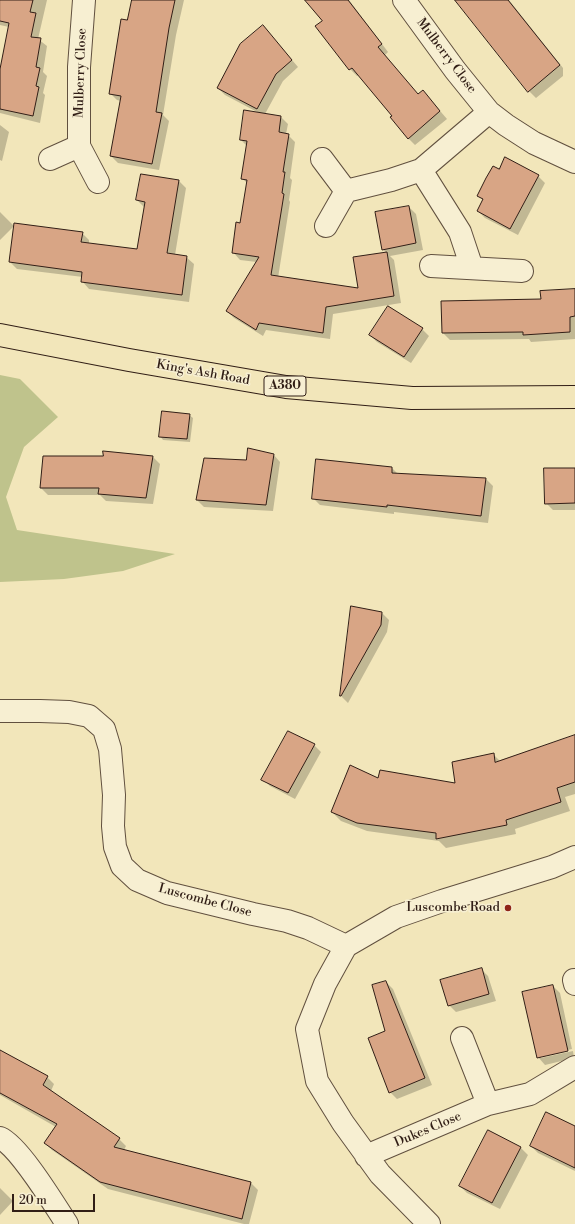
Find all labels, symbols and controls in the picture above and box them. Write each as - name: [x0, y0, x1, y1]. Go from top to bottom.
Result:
- street label: Mulberry Close: [413, 15, 479, 97]
- street label: Mulberry Close: [72, 28, 90, 118]
- street label: King's Ash Road: [155, 357, 251, 389]
- road number: A380: [264, 376, 306, 396]
- street label: Luscombe Close: [157, 881, 253, 921]
- place label: Luscombe Road: [406, 900, 500, 916]
- marker: Luscombe Road: [503, 903, 513, 913]
- street label: Dukes Close: [392, 1109, 464, 1151]
- scale bar: [14, 1186, 97, 1212]
- text: 20 m: [19, 1193, 47, 1208]

